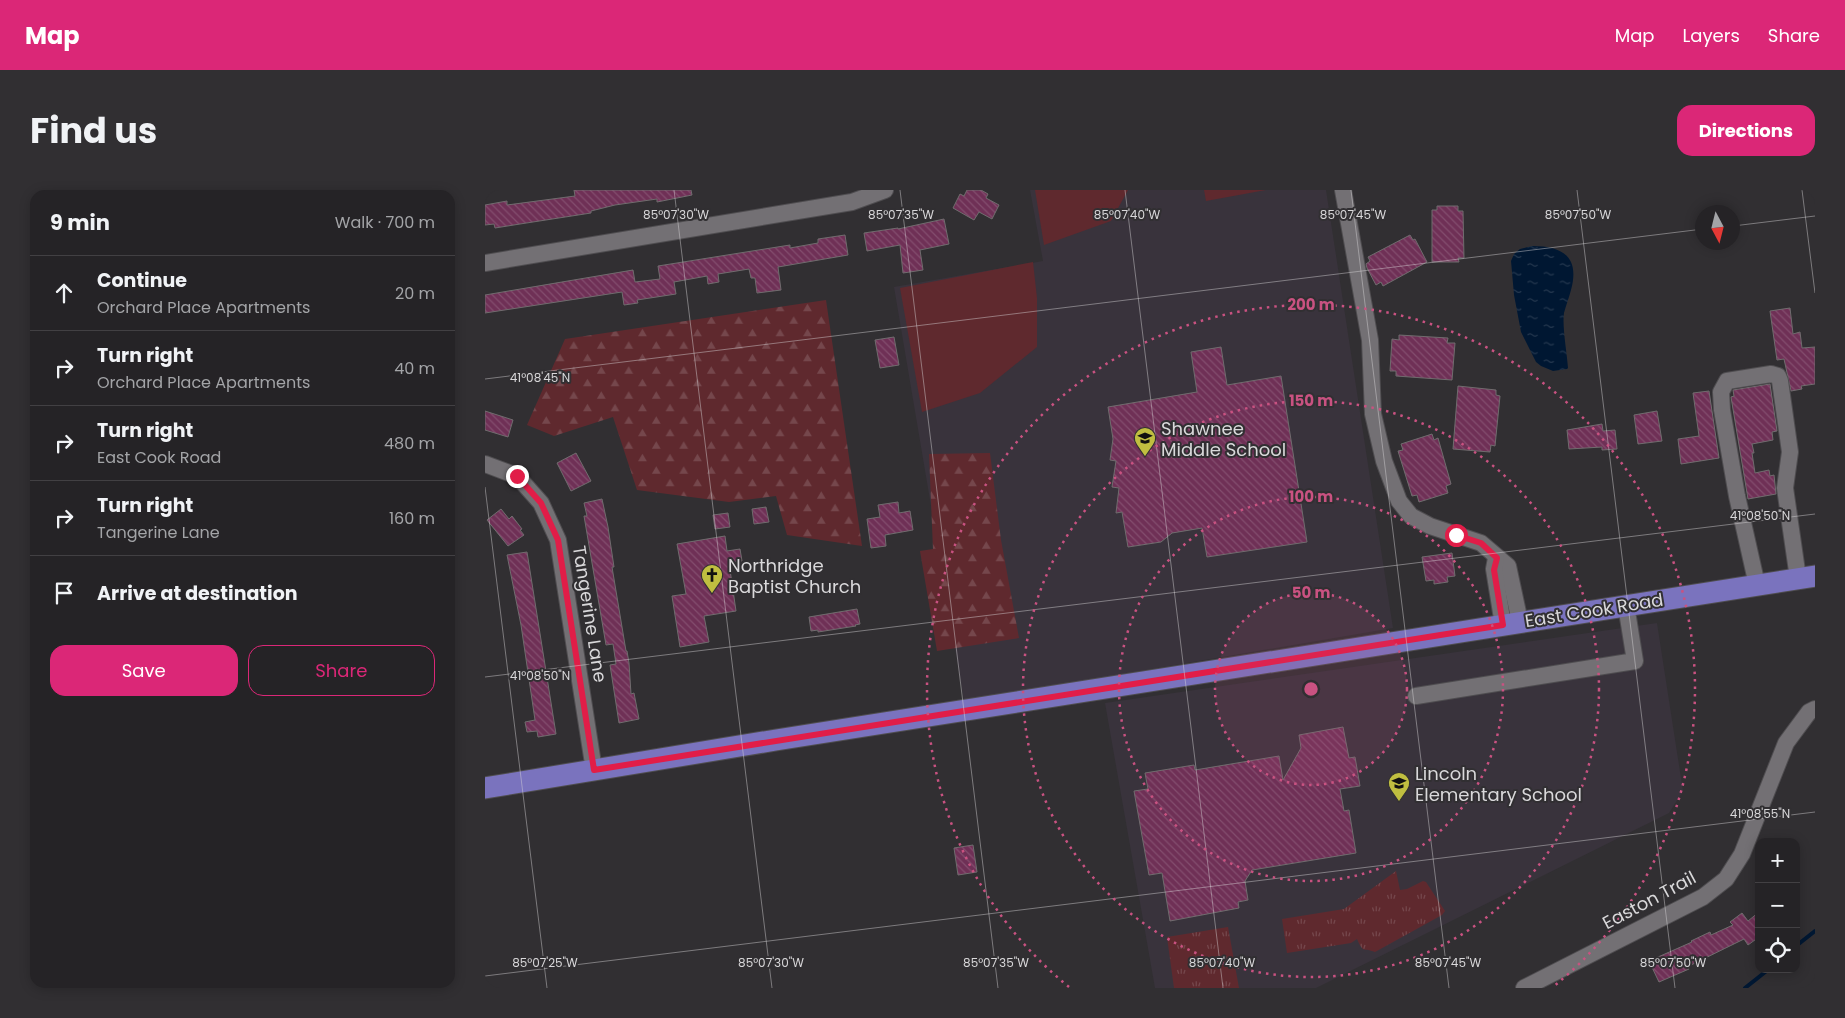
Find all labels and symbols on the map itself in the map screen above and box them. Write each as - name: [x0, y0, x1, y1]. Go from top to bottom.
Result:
- north arrow: [1695, 205, 1740, 250]
- text: 85°07'30"W: [643, 206, 709, 223]
- text: 85°07'35"W: [868, 206, 934, 223]
- text: 85°07'40"W: [1094, 206, 1160, 223]
- text: 85°07'45"W: [1320, 206, 1386, 223]
- text: 85°07'50"W: [1545, 206, 1611, 223]
- text: 200 m: [1287, 294, 1335, 315]
- text: 41°08'45"N: [510, 369, 570, 386]
- text: 150 m: [1289, 390, 1333, 411]
- place label: Shawnee Middle School: [1161, 416, 1286, 462]
- school or university icon: Shawnee Middle School: [1133, 426, 1157, 457]
- route end: [506, 465, 529, 488]
- text: 100 m: [1289, 486, 1333, 507]
- text: 41°08'50"N: [1730, 507, 1790, 524]
- route start: [1445, 524, 1468, 547]
- street label: Tangerine Lane: [567, 544, 613, 684]
- place label: Northridge Baptist Church: [728, 553, 861, 599]
- church icon: Northridge Baptist Church: [700, 563, 724, 594]
- text: 50 m: [1292, 582, 1330, 603]
- street label: East Cook Road: [1523, 587, 1665, 633]
- text: 41°08'50"N: [510, 667, 570, 684]
- centre of rings: [1302, 680, 1320, 698]
- place label: Lincoln Elementary School: [1415, 761, 1582, 807]
- school or university icon: Lincoln Elementary School: [1387, 771, 1411, 802]
- text: 41°08'55"N: [1730, 805, 1790, 822]
- street label: Easton Trail: [1598, 865, 1700, 935]
- text: 85°07'25"W: [512, 954, 578, 971]
- text: 85°07'30"W: [738, 954, 804, 971]
- text: 85°07'35"W: [963, 954, 1029, 971]
- text: 85°07'40"W: [1189, 954, 1255, 971]
- text: 85°07'45"W: [1415, 954, 1481, 971]
- text: 85°07'50"W: [1640, 954, 1706, 971]

